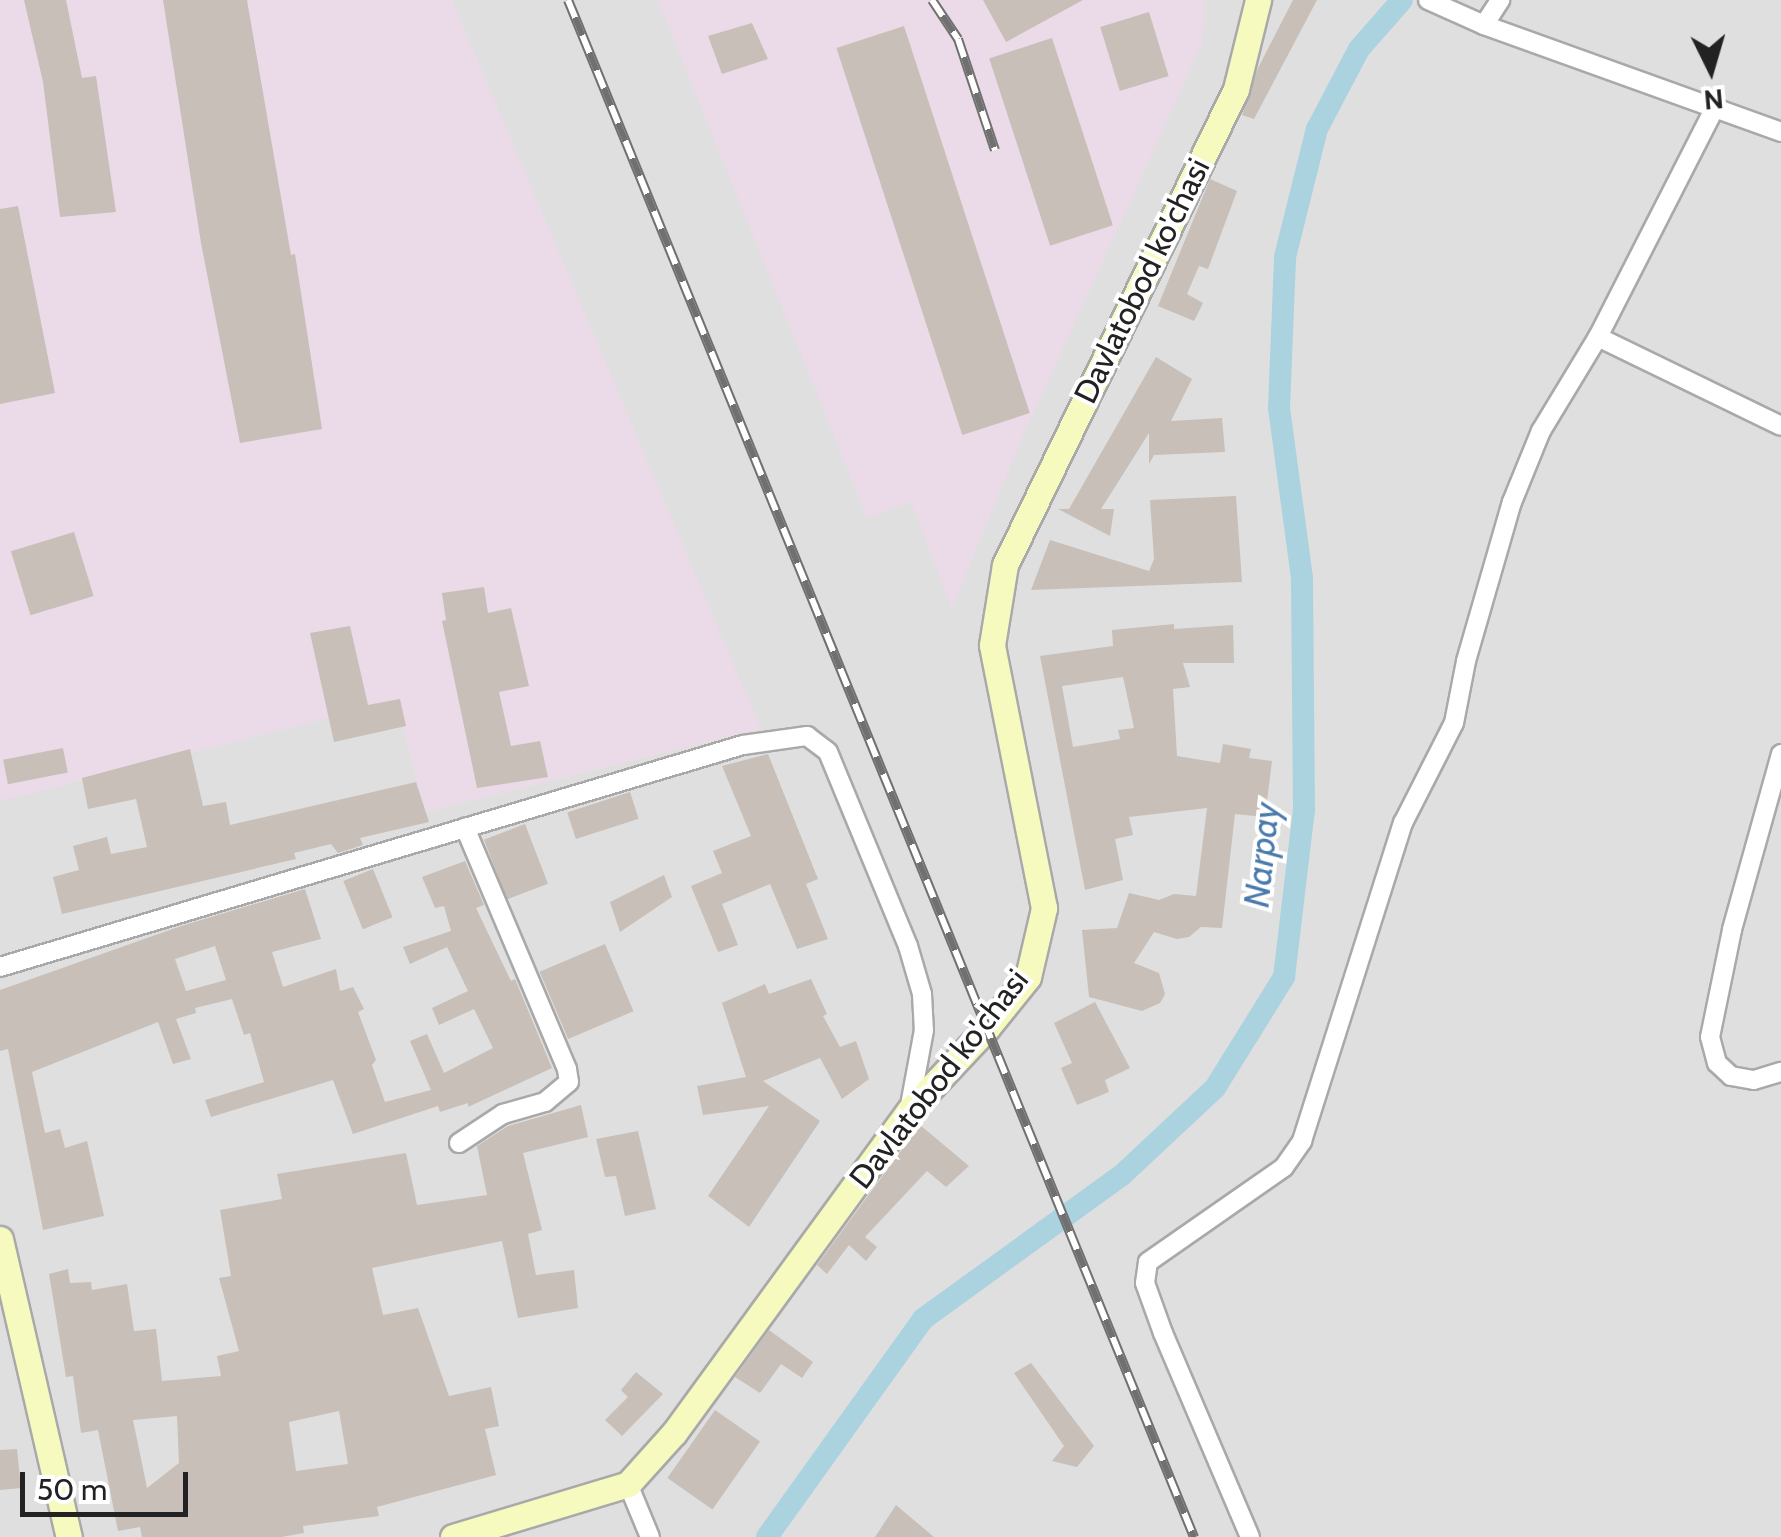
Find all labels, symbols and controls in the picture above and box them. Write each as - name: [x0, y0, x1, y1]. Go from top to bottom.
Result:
- north arrow: [1661, 20, 1761, 120]
- text: N: [1702, 82, 1725, 118]
- street label: Davlatobod ko'chasi: [1066, 152, 1218, 410]
- water label: Narpay: [1236, 801, 1288, 909]
- street label: Davlatobod ko'chasi: [842, 962, 1036, 1196]
- scale bar: [25, 1452, 192, 1514]
- text: 50 m: [37, 1471, 107, 1508]

